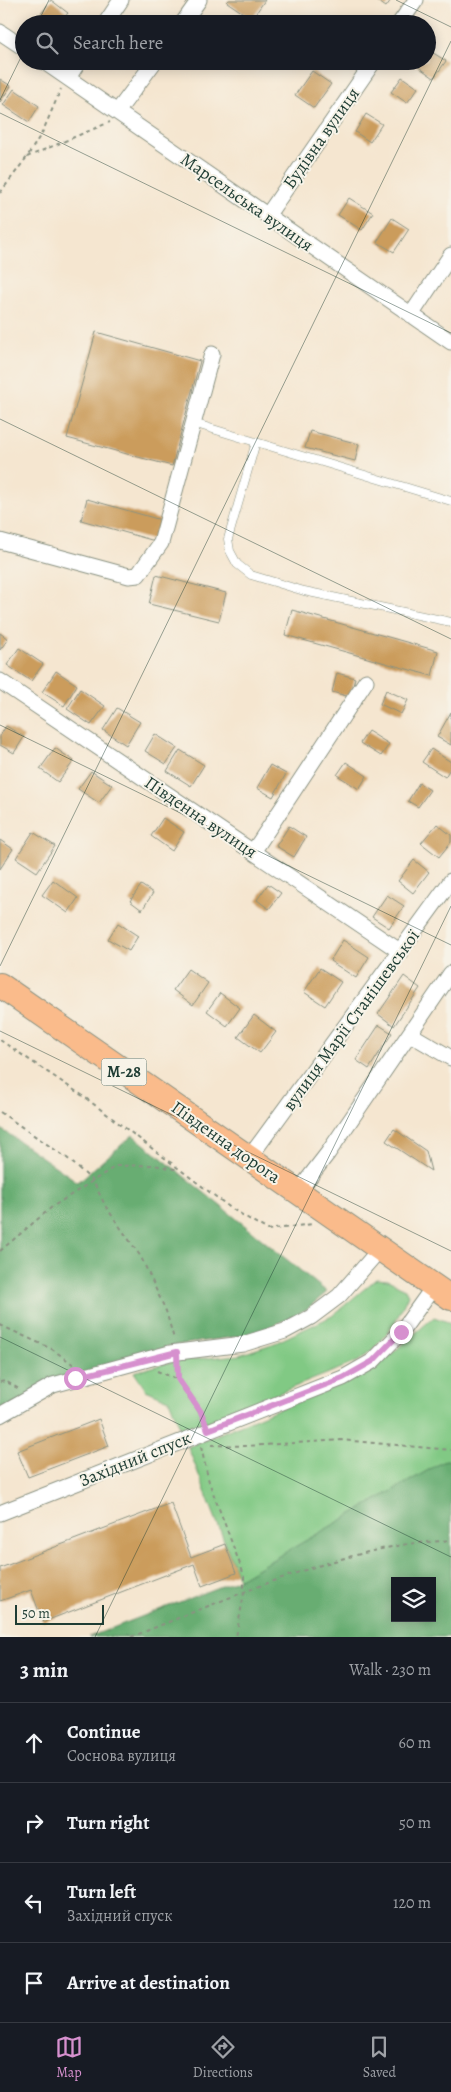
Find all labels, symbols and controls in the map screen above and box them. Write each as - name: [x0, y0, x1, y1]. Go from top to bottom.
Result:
- search box: [15, 15, 436, 70]
- icon: search: [33, 29, 61, 57]
- text: Search here: [73, 30, 163, 56]
- street label: Будівна вулиця: [277, 83, 365, 193]
- street label: Марсельська вулиця: [176, 147, 318, 257]
- street label: Південна вулиця: [140, 770, 262, 864]
- street label: вулиця Марії Станішевської: [277, 925, 425, 1115]
- road number: М-28: [102, 1058, 146, 1086]
- street label: Південна дорога: [167, 1095, 286, 1189]
- route end: [390, 1321, 413, 1344]
- route start: [64, 1367, 87, 1390]
- street label: Західний спуск: [75, 1426, 195, 1492]
- map controls: [391, 1577, 436, 1622]
- button: layers: [391, 1577, 436, 1622]
- scale bar: [15, 1602, 104, 1625]
- text: 50 m: [22, 1604, 50, 1623]
- text: 3 min: [20, 1656, 68, 1684]
- text: Walk · 230 m: [349, 1659, 431, 1681]
- text: Continue: [67, 1719, 141, 1745]
- icon: ahead: [20, 1729, 48, 1757]
- text: 60 m: [399, 1732, 431, 1754]
- text: Соснова вулиця: [67, 1745, 176, 1767]
- icon: right: [20, 1809, 48, 1837]
- text: Turn right: [67, 1810, 149, 1836]
- text: 50 m: [399, 1812, 431, 1834]
- text: Turn left: [67, 1879, 136, 1905]
- icon: left: [20, 1889, 48, 1917]
- text: 120 m: [393, 1892, 431, 1914]
- text: Західний спуск: [67, 1905, 173, 1927]
- icon: arrive: [20, 1969, 48, 1997]
- text: Arrive at destination: [67, 1970, 230, 1996]
- tab: Map: [55, 2033, 83, 2082]
- tab: Directions: [193, 2033, 253, 2082]
- tab: Saved: [363, 2033, 396, 2082]

